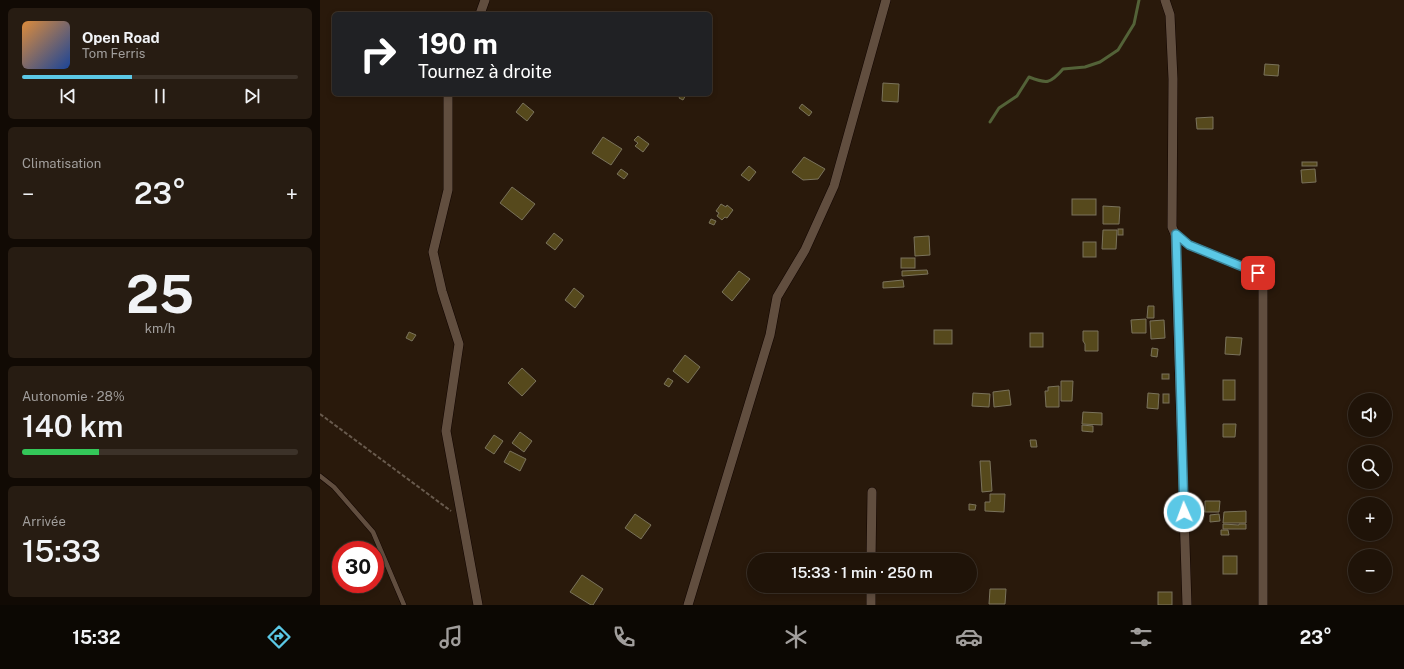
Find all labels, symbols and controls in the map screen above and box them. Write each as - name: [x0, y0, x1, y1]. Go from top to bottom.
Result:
- text: 190 m: [418, 27, 498, 60]
- icon: right: [352, 28, 404, 80]
- text: Open Road: [82, 29, 160, 46]
- text: Tom Ferris: [82, 46, 145, 61]
- text: Tournez à droite: [418, 61, 552, 82]
- icon: previous: [57, 85, 79, 107]
- icon: pause: [149, 85, 171, 107]
- icon: next: [241, 85, 263, 107]
- text: Climatisation: [22, 156, 101, 171]
- text: 23°: [134, 175, 186, 211]
- text: −: [22, 181, 34, 207]
- text: +: [286, 181, 298, 207]
- pin: [1241, 256, 1275, 290]
- icon: arrive: [1247, 262, 1269, 284]
- text: 25: [126, 264, 194, 325]
- text: km/h: [145, 321, 175, 336]
- text: Autonomie · 28%: [22, 389, 125, 404]
- map controls: [1348, 393, 1392, 593]
- button: sound: [1348, 393, 1392, 437]
- text: 140 km: [22, 408, 123, 444]
- button: search: [1348, 445, 1392, 489]
- position arrow: [1163, 491, 1205, 533]
- button: +: [1348, 497, 1392, 541]
- text: Arrivée: [22, 514, 66, 529]
- text: 15:33: [22, 533, 101, 569]
- speed limit sign: 30: [332, 541, 384, 593]
- button: −: [1348, 549, 1392, 593]
- text: 15:33 · 1 min · 250 m: [791, 564, 933, 581]
- icon: directions: [265, 623, 293, 651]
- icon: music: [437, 623, 465, 651]
- icon: phone: [610, 623, 638, 651]
- icon: climate: [782, 623, 810, 651]
- icon: car: [955, 623, 983, 651]
- icon: filters: [1127, 623, 1155, 651]
- text: 15:32: [72, 627, 120, 648]
- text: 23°: [1300, 627, 1332, 648]

